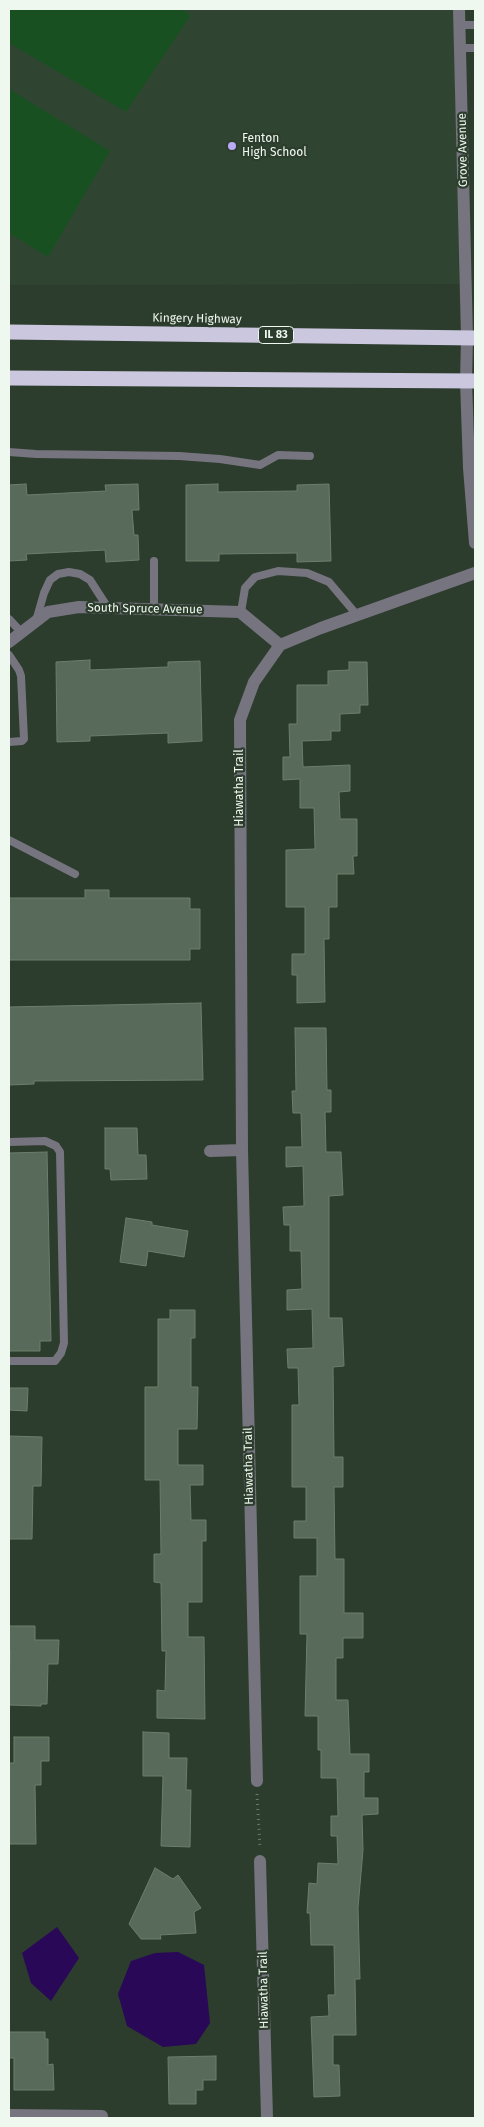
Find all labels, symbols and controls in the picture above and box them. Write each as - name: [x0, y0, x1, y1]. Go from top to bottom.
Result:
- street label: Grove Avenue: [455, 113, 471, 187]
- place label: Fenton High School: [242, 132, 307, 160]
- marker: Fenton High School: [226, 140, 238, 152]
- street label: Kingery Highway: [152, 311, 242, 327]
- road number: IL 83: [258, 326, 294, 344]
- street label: South Spruce Avenue: [87, 601, 203, 617]
- street label: Hiawatha Trail: [233, 749, 247, 827]
- street label: Hiawatha Trail: [241, 1427, 257, 1505]
- street label: Hiawatha Trail: [256, 1951, 272, 2029]

